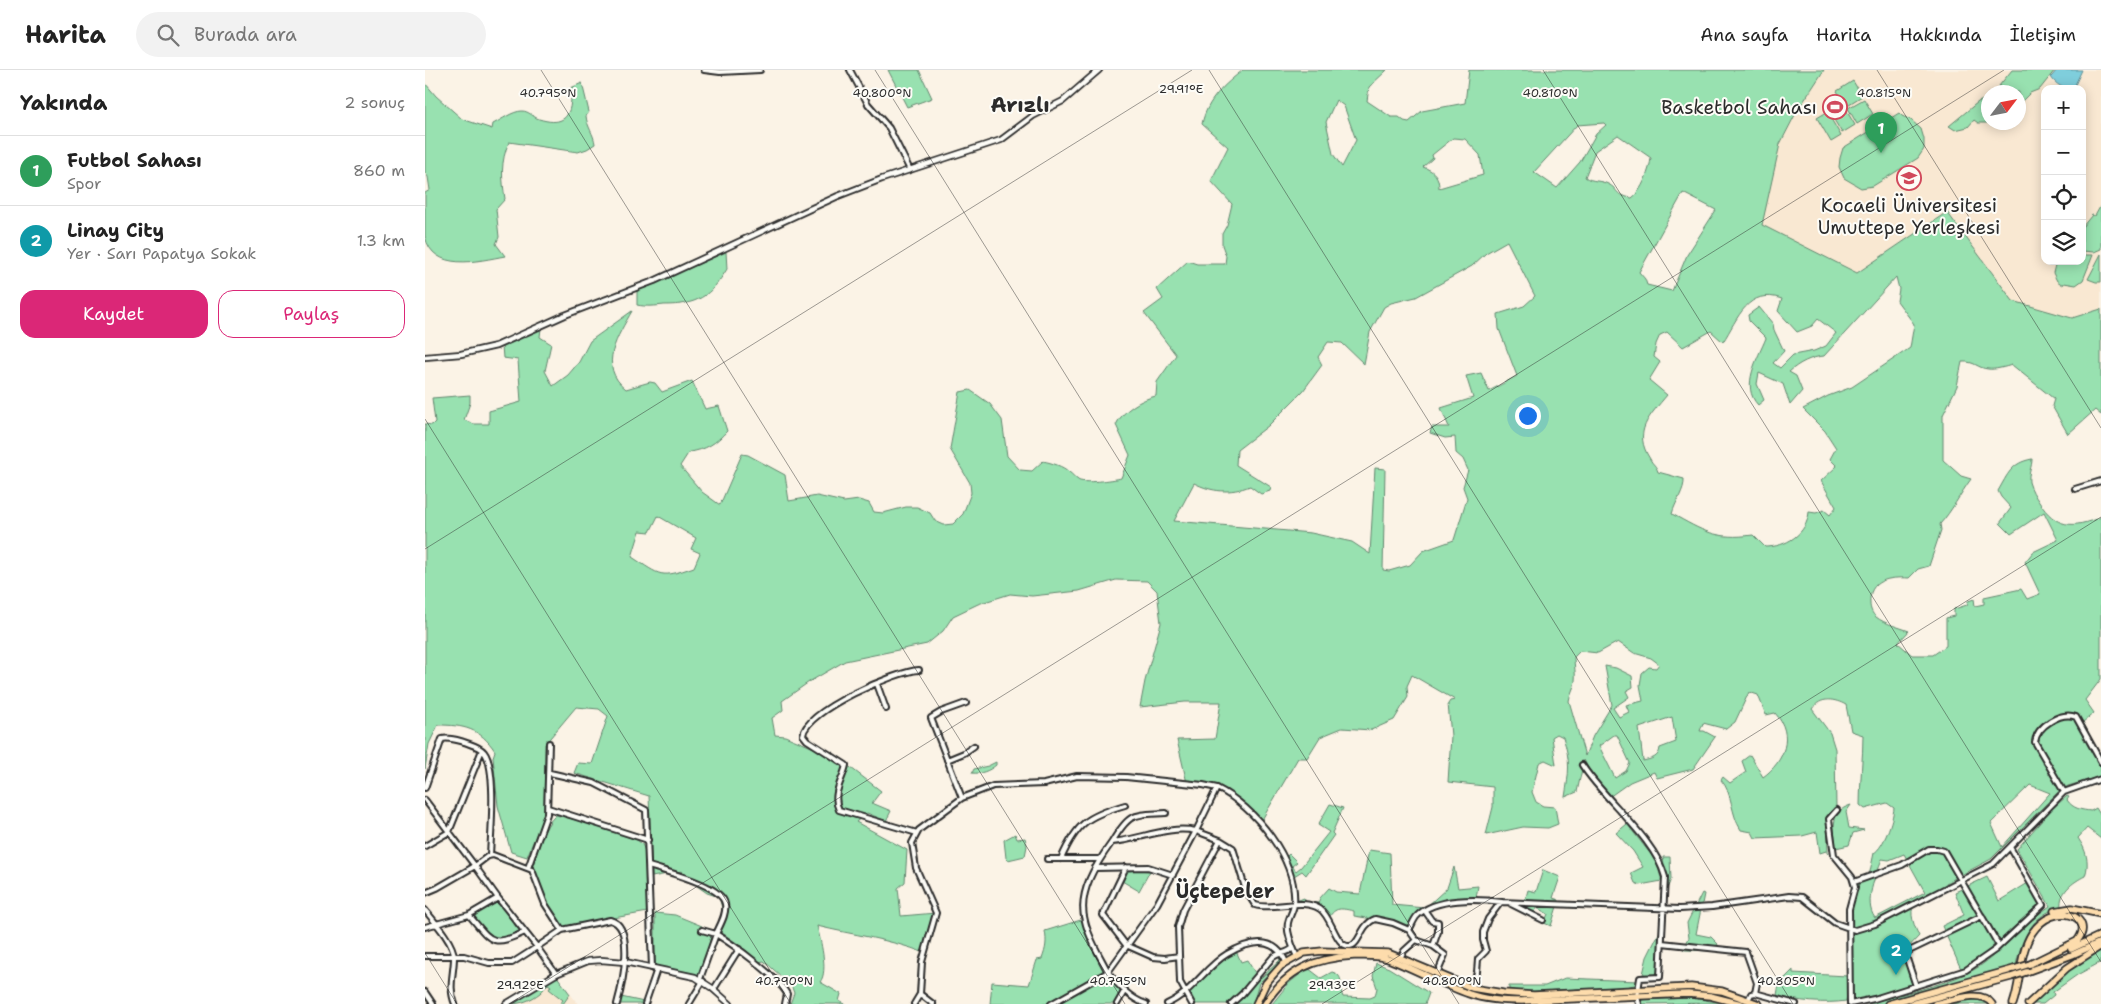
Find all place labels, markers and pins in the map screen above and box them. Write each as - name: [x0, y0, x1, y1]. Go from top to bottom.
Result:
- sports icon: Basketbol Sahası: [1822, 94, 1848, 120]
- place label: Basketbol Sahası: [1661, 95, 1817, 120]
- pin: 1: [1865, 112, 1897, 153]
- school or university icon: Kocaeli Üniversitesi Umuttepe Yerleşkesi: [1896, 165, 1922, 191]
- place label: Kocaeli Üniversitesi Umuttepe Yerleşkesi: [1818, 193, 2000, 240]
- pin: 2: [1880, 934, 1912, 975]

